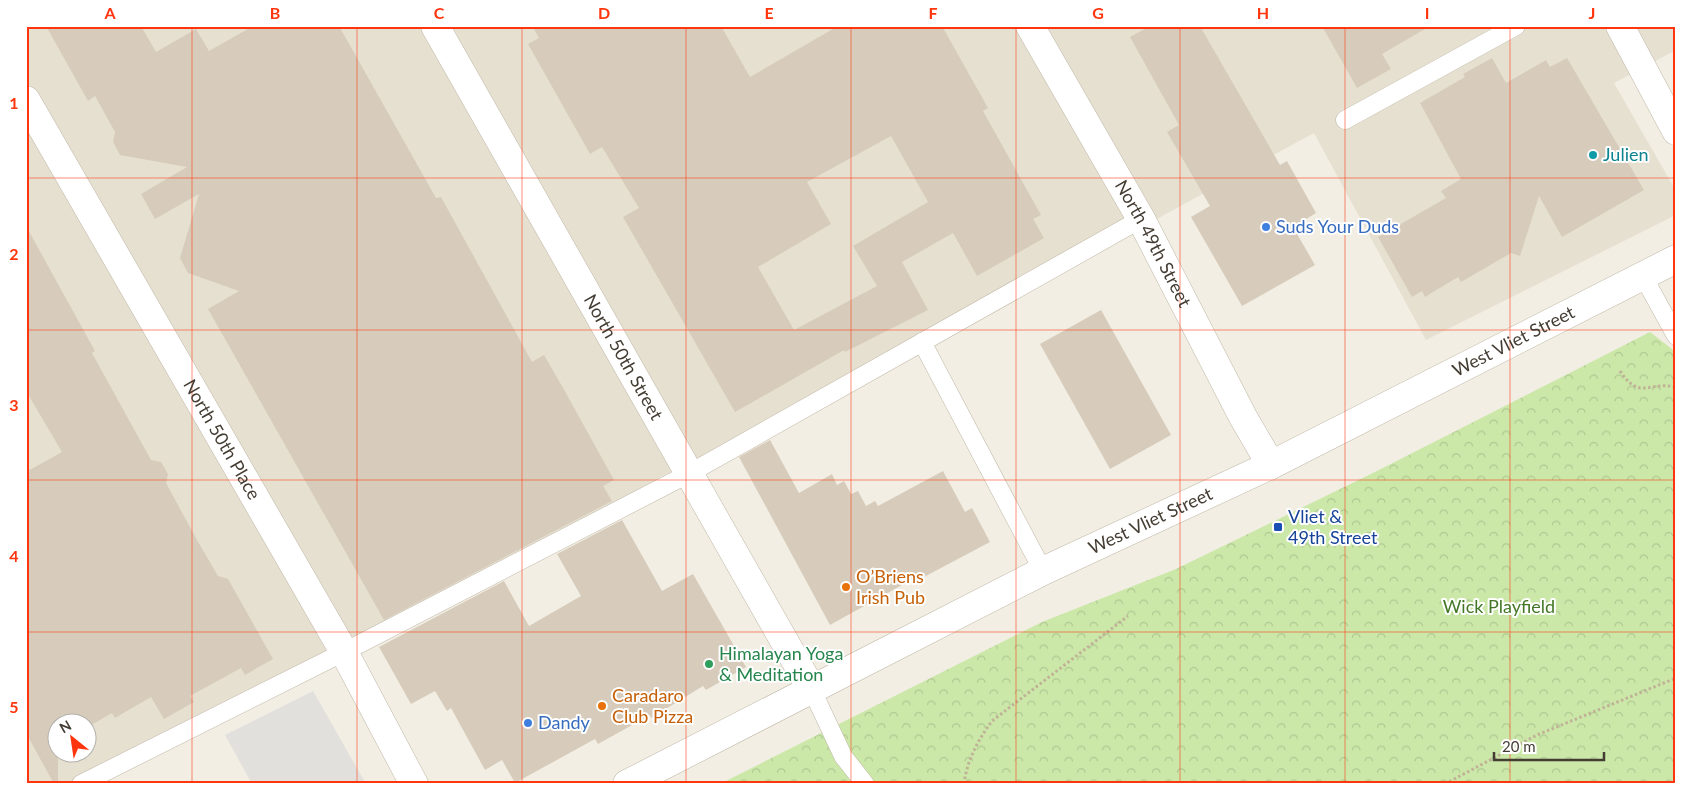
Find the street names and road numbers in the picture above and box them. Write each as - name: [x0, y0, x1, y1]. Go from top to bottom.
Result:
- street label: North 49th Street: [1111, 176, 1197, 311]
- street label: North 50th Street: [580, 290, 669, 424]
- street label: West Vliet Street: [1448, 300, 1578, 381]
- street label: North 50th Place: [179, 375, 266, 503]
- street label: West Vliet Street: [1085, 482, 1216, 558]

